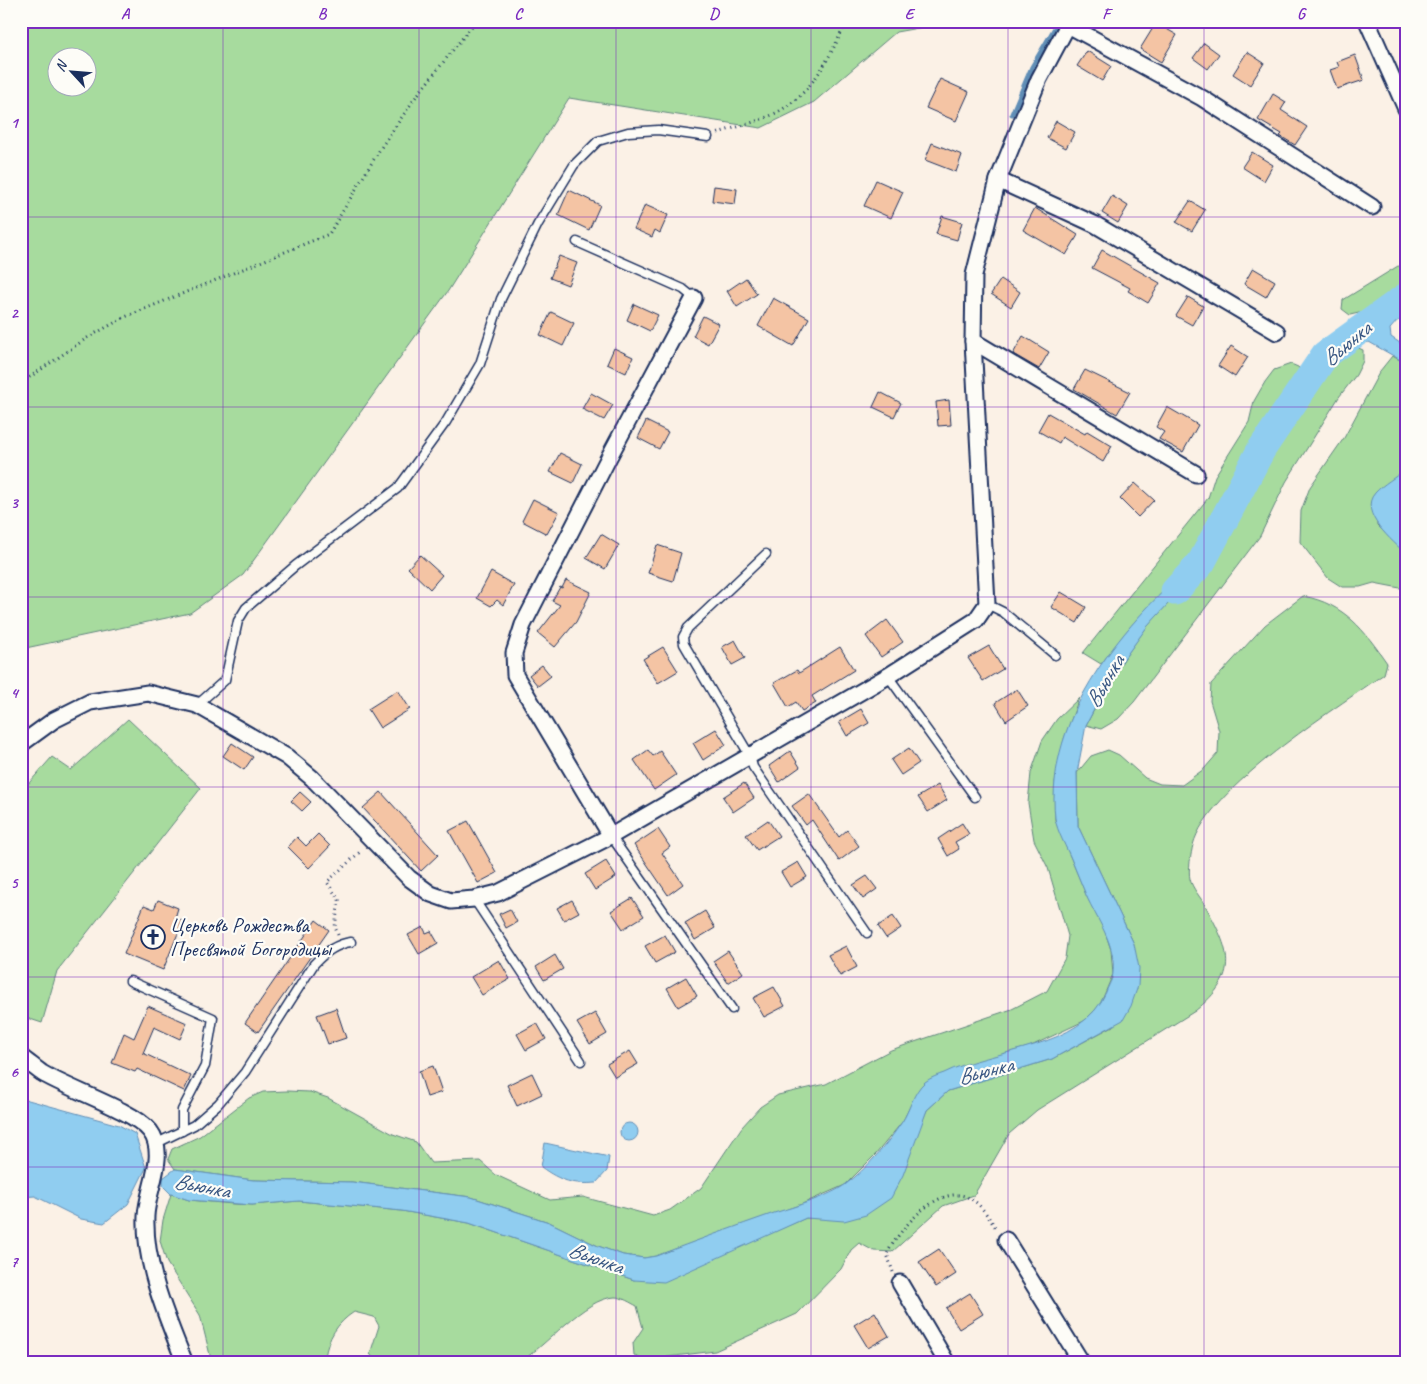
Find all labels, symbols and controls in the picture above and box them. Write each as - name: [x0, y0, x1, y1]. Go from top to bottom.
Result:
- text: A: [121, 4, 131, 24]
- text: B: [318, 4, 328, 24]
- text: C: [514, 4, 524, 24]
- text: D: [709, 4, 720, 24]
- text: E: [905, 4, 916, 24]
- text: F: [1102, 4, 1113, 24]
- text: G: [1297, 4, 1307, 24]
- north arrow: [48, 48, 98, 98]
- text: N: [51, 57, 71, 74]
- text: 1: [10, 113, 19, 133]
- text: 2: [10, 303, 19, 323]
- water label: Вьюнка: [1316, 314, 1379, 372]
- text: 3: [10, 493, 19, 513]
- water label: Вьюнка: [1079, 648, 1132, 713]
- text: 4: [10, 683, 19, 703]
- text: 5: [11, 873, 20, 893]
- place label: Церковь Рождества Пресвятой Богородицы: [170, 912, 333, 962]
- church icon: Церковь Рождества Пресвятой Богородицы: [140, 924, 166, 950]
- water label: Вьюнка: [955, 1050, 1018, 1091]
- text: 6: [10, 1062, 19, 1082]
- water label: Вьюнка: [172, 1167, 234, 1205]
- water label: Вьюнка: [565, 1235, 629, 1281]
- text: 7: [10, 1252, 19, 1272]

